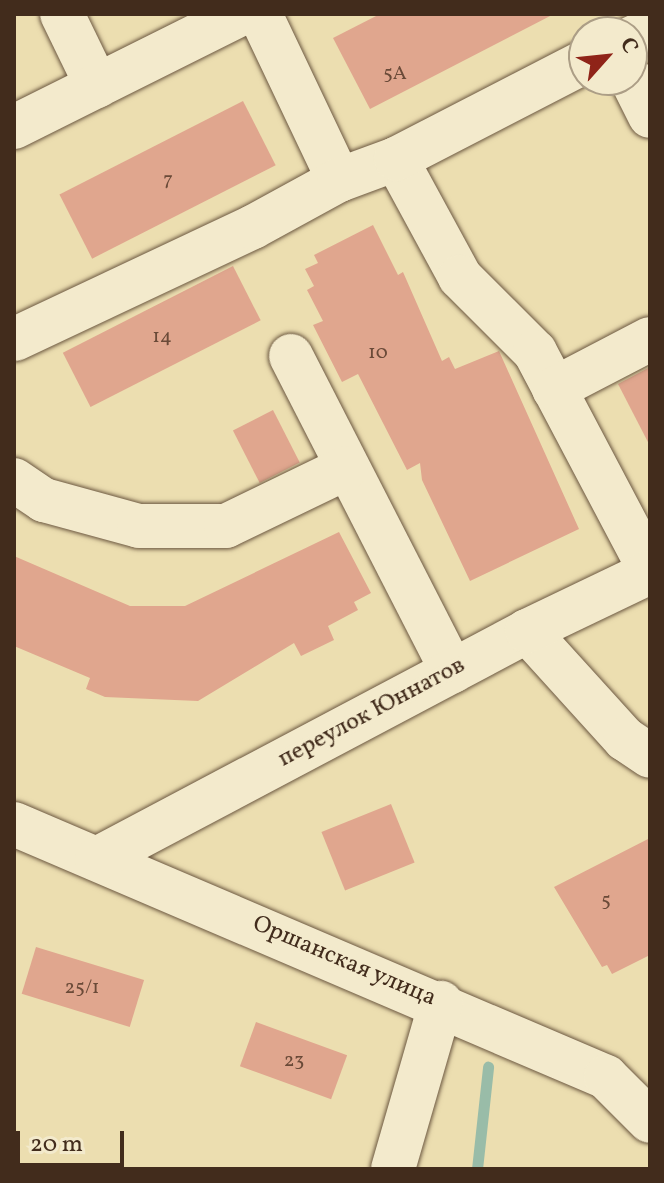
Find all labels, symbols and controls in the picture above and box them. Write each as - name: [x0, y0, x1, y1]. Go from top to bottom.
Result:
- north arrow: [568, 16, 648, 96]
- text: С: [611, 32, 645, 59]
- house number: 5А: [383, 62, 407, 86]
- house number: 7: [163, 168, 173, 192]
- house number: 14: [152, 325, 172, 349]
- house number: 10: [368, 341, 388, 365]
- street label: переулок Юннатов: [274, 652, 470, 774]
- house number: 5: [601, 889, 611, 913]
- street label: Оршанская улица: [248, 910, 440, 1014]
- house number: 25/1: [65, 976, 99, 1000]
- house number: 23: [284, 1049, 304, 1073]
- scale bar: [20, 1115, 128, 1165]
- text: 20 m: [30, 1128, 83, 1162]

